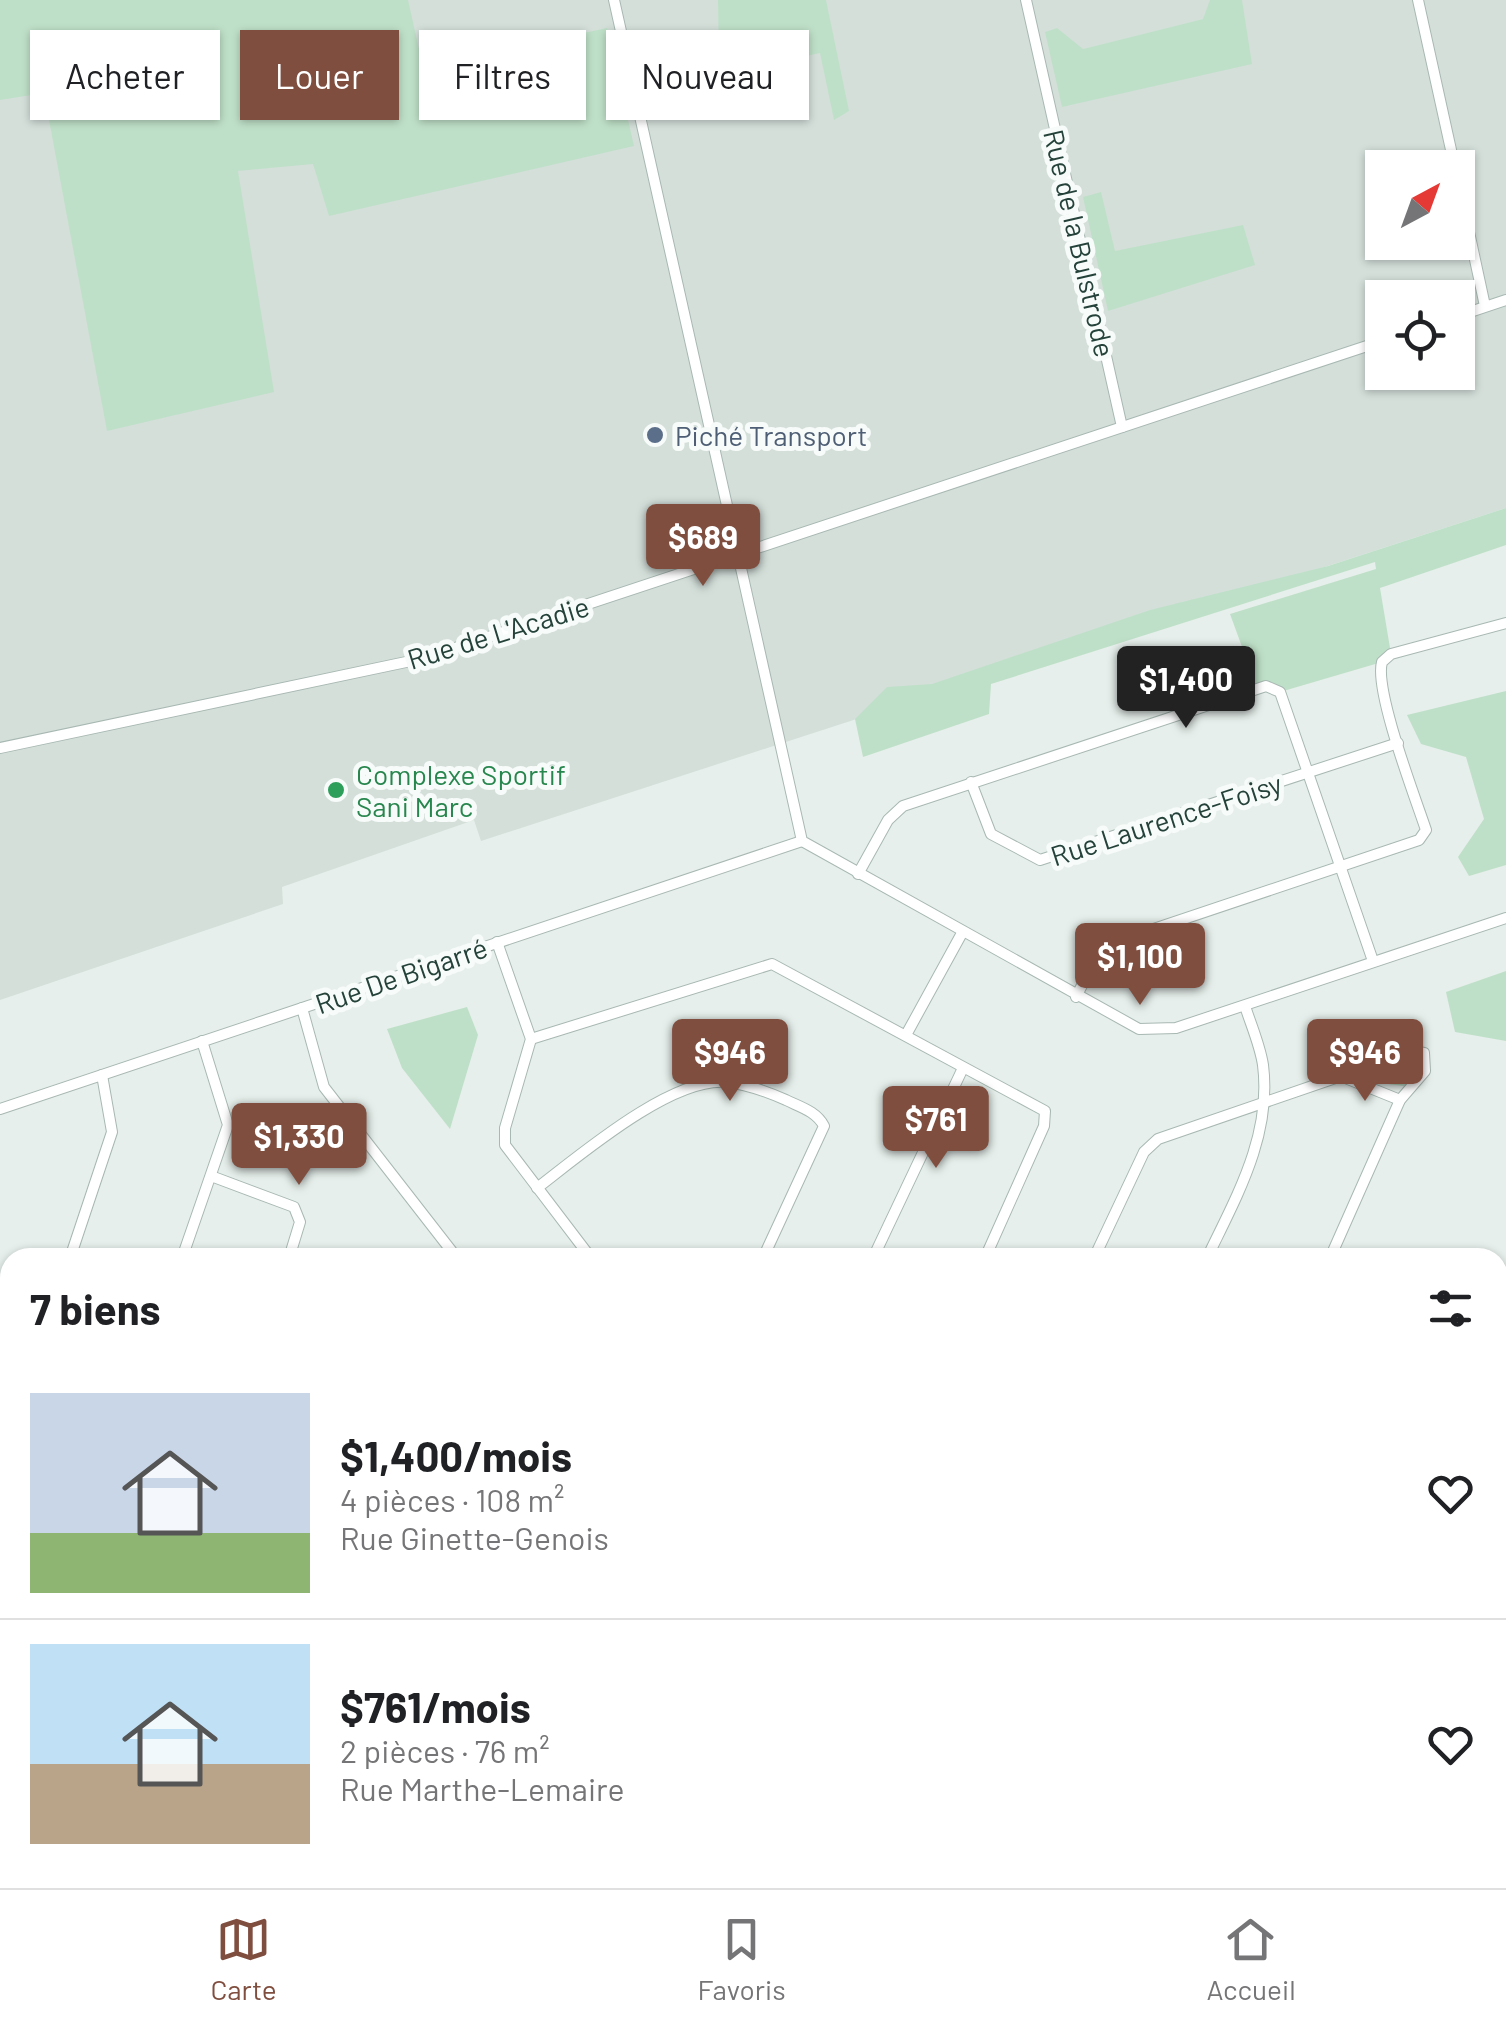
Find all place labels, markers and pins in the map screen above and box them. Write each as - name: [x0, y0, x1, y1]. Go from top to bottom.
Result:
- place label: Piché Transport: [675, 418, 867, 452]
- marker: Piché Transport: [644, 424, 666, 446]
- pin: $689: [644, 504, 762, 589]
- pin: $1,400: [1105, 646, 1267, 731]
- place label: Complexe Sportif Sani Marc: [356, 757, 566, 823]
- marker: Complexe Sportif Sani Marc: [325, 779, 347, 801]
- pin: $1,100: [1059, 923, 1221, 1008]
- pin: $946: [671, 1019, 789, 1104]
- pin: $946: [1306, 1019, 1424, 1104]
- pin: $761: [877, 1086, 995, 1171]
- pin: $1,330: [218, 1103, 380, 1188]

